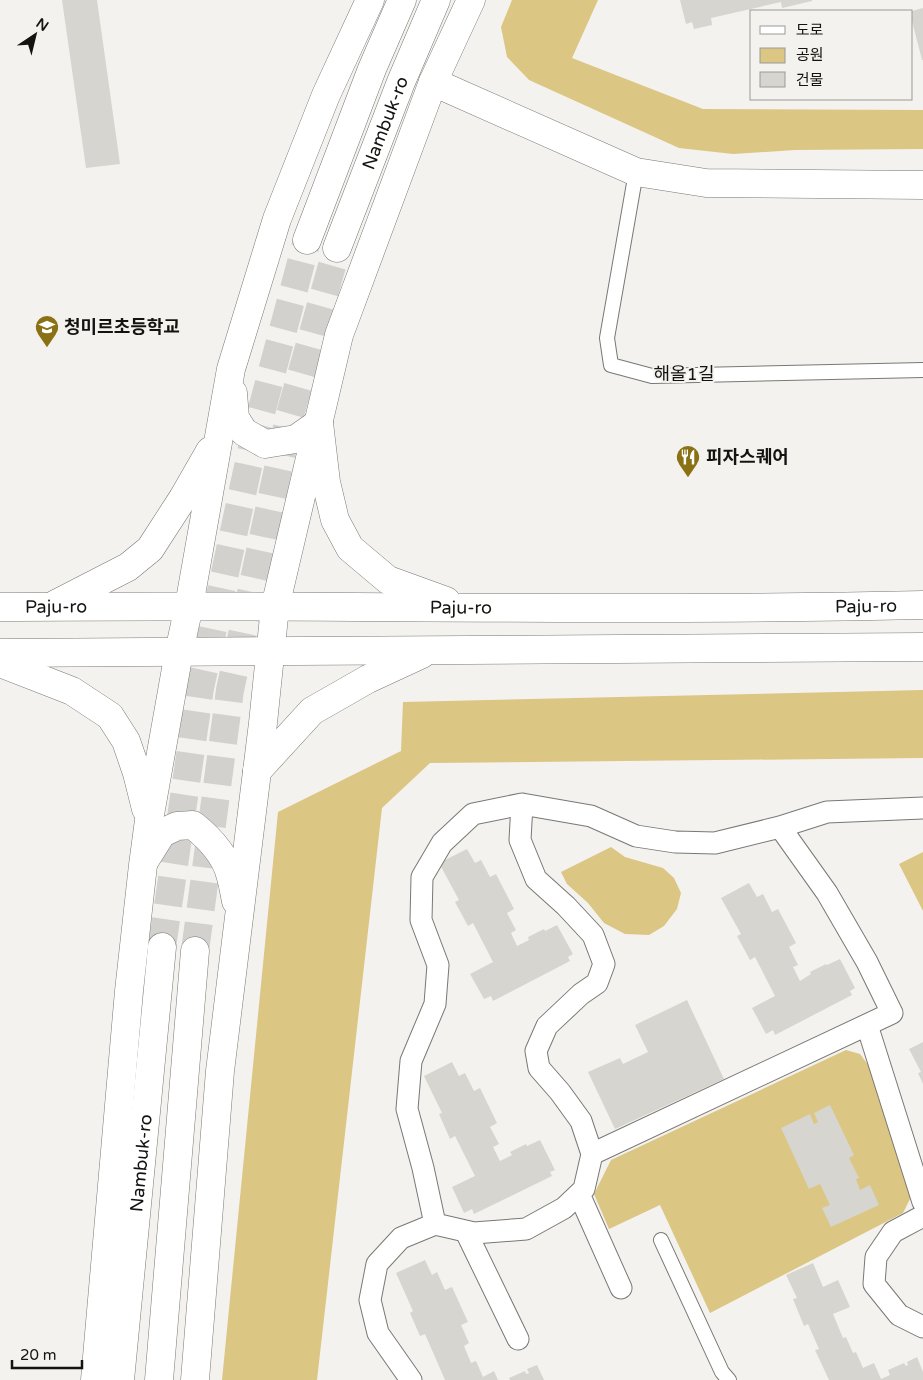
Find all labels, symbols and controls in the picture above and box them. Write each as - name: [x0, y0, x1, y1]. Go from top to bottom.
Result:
- north arrow: [10, 10, 60, 60]
- legend: [750, 10, 913, 100]
- text: N: [33, 15, 52, 35]
- text: 도로: [796, 21, 824, 39]
- text: 공원: [796, 46, 824, 64]
- text: 건물: [796, 71, 824, 89]
- street label: Nambuk-ro: [357, 73, 413, 173]
- school or university icon: 청미르초등학교: [34, 314, 60, 348]
- place label: 청미르초등학교: [64, 316, 180, 338]
- street label: 해올1길: [654, 363, 714, 385]
- restaurant icon: 피자스퀘어: [675, 444, 701, 478]
- place label: 피자스퀘어: [706, 446, 789, 468]
- street label: Paju-ro: [25, 595, 87, 618]
- street label: Paju-ro: [835, 595, 897, 618]
- street label: Paju-ro: [430, 596, 492, 619]
- street label: Nambuk-ro: [125, 1113, 157, 1213]
- scale bar: [12, 1338, 82, 1370]
- text: 20 m: [20, 1346, 57, 1364]

